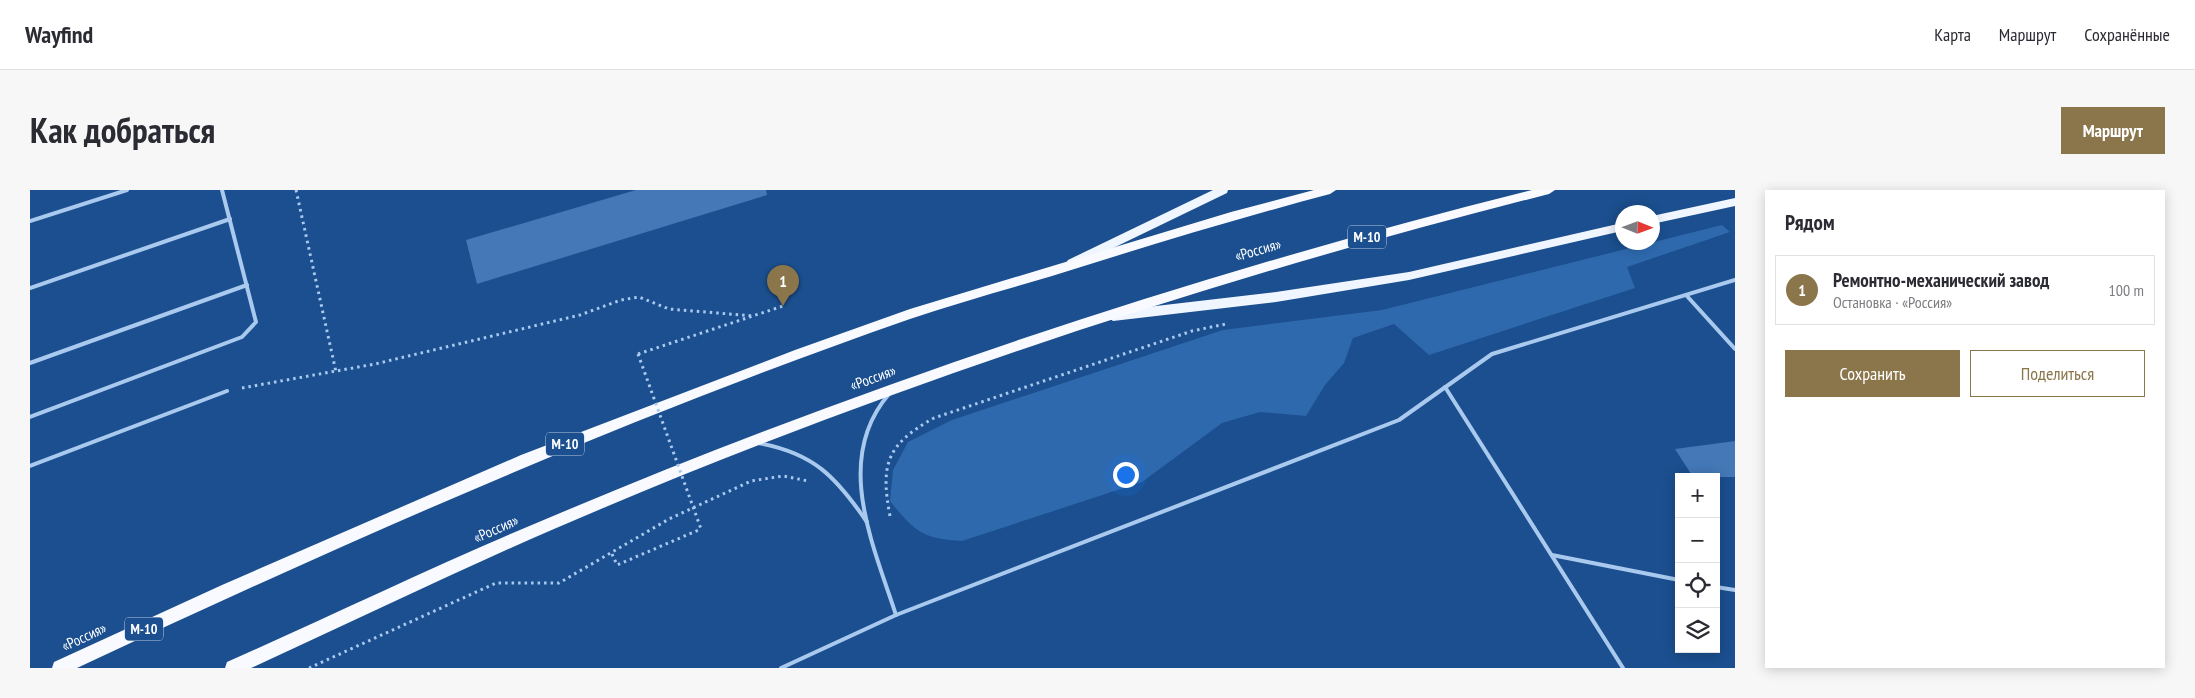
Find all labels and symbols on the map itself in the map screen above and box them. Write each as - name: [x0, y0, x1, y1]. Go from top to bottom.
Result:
- north arrow: [1615, 205, 1660, 250]
- road number: М-10: [1348, 226, 1386, 248]
- street label: «Россия»: [1233, 234, 1283, 265]
- pin: 1: [767, 265, 799, 306]
- street label: «Россия»: [847, 360, 898, 395]
- road number: М-10: [546, 432, 584, 456]
- your location: [1113, 462, 1139, 488]
- street label: «Россия»: [470, 510, 521, 547]
- street label: «Россия»: [58, 618, 109, 655]
- road number: М-10: [125, 618, 163, 640]

